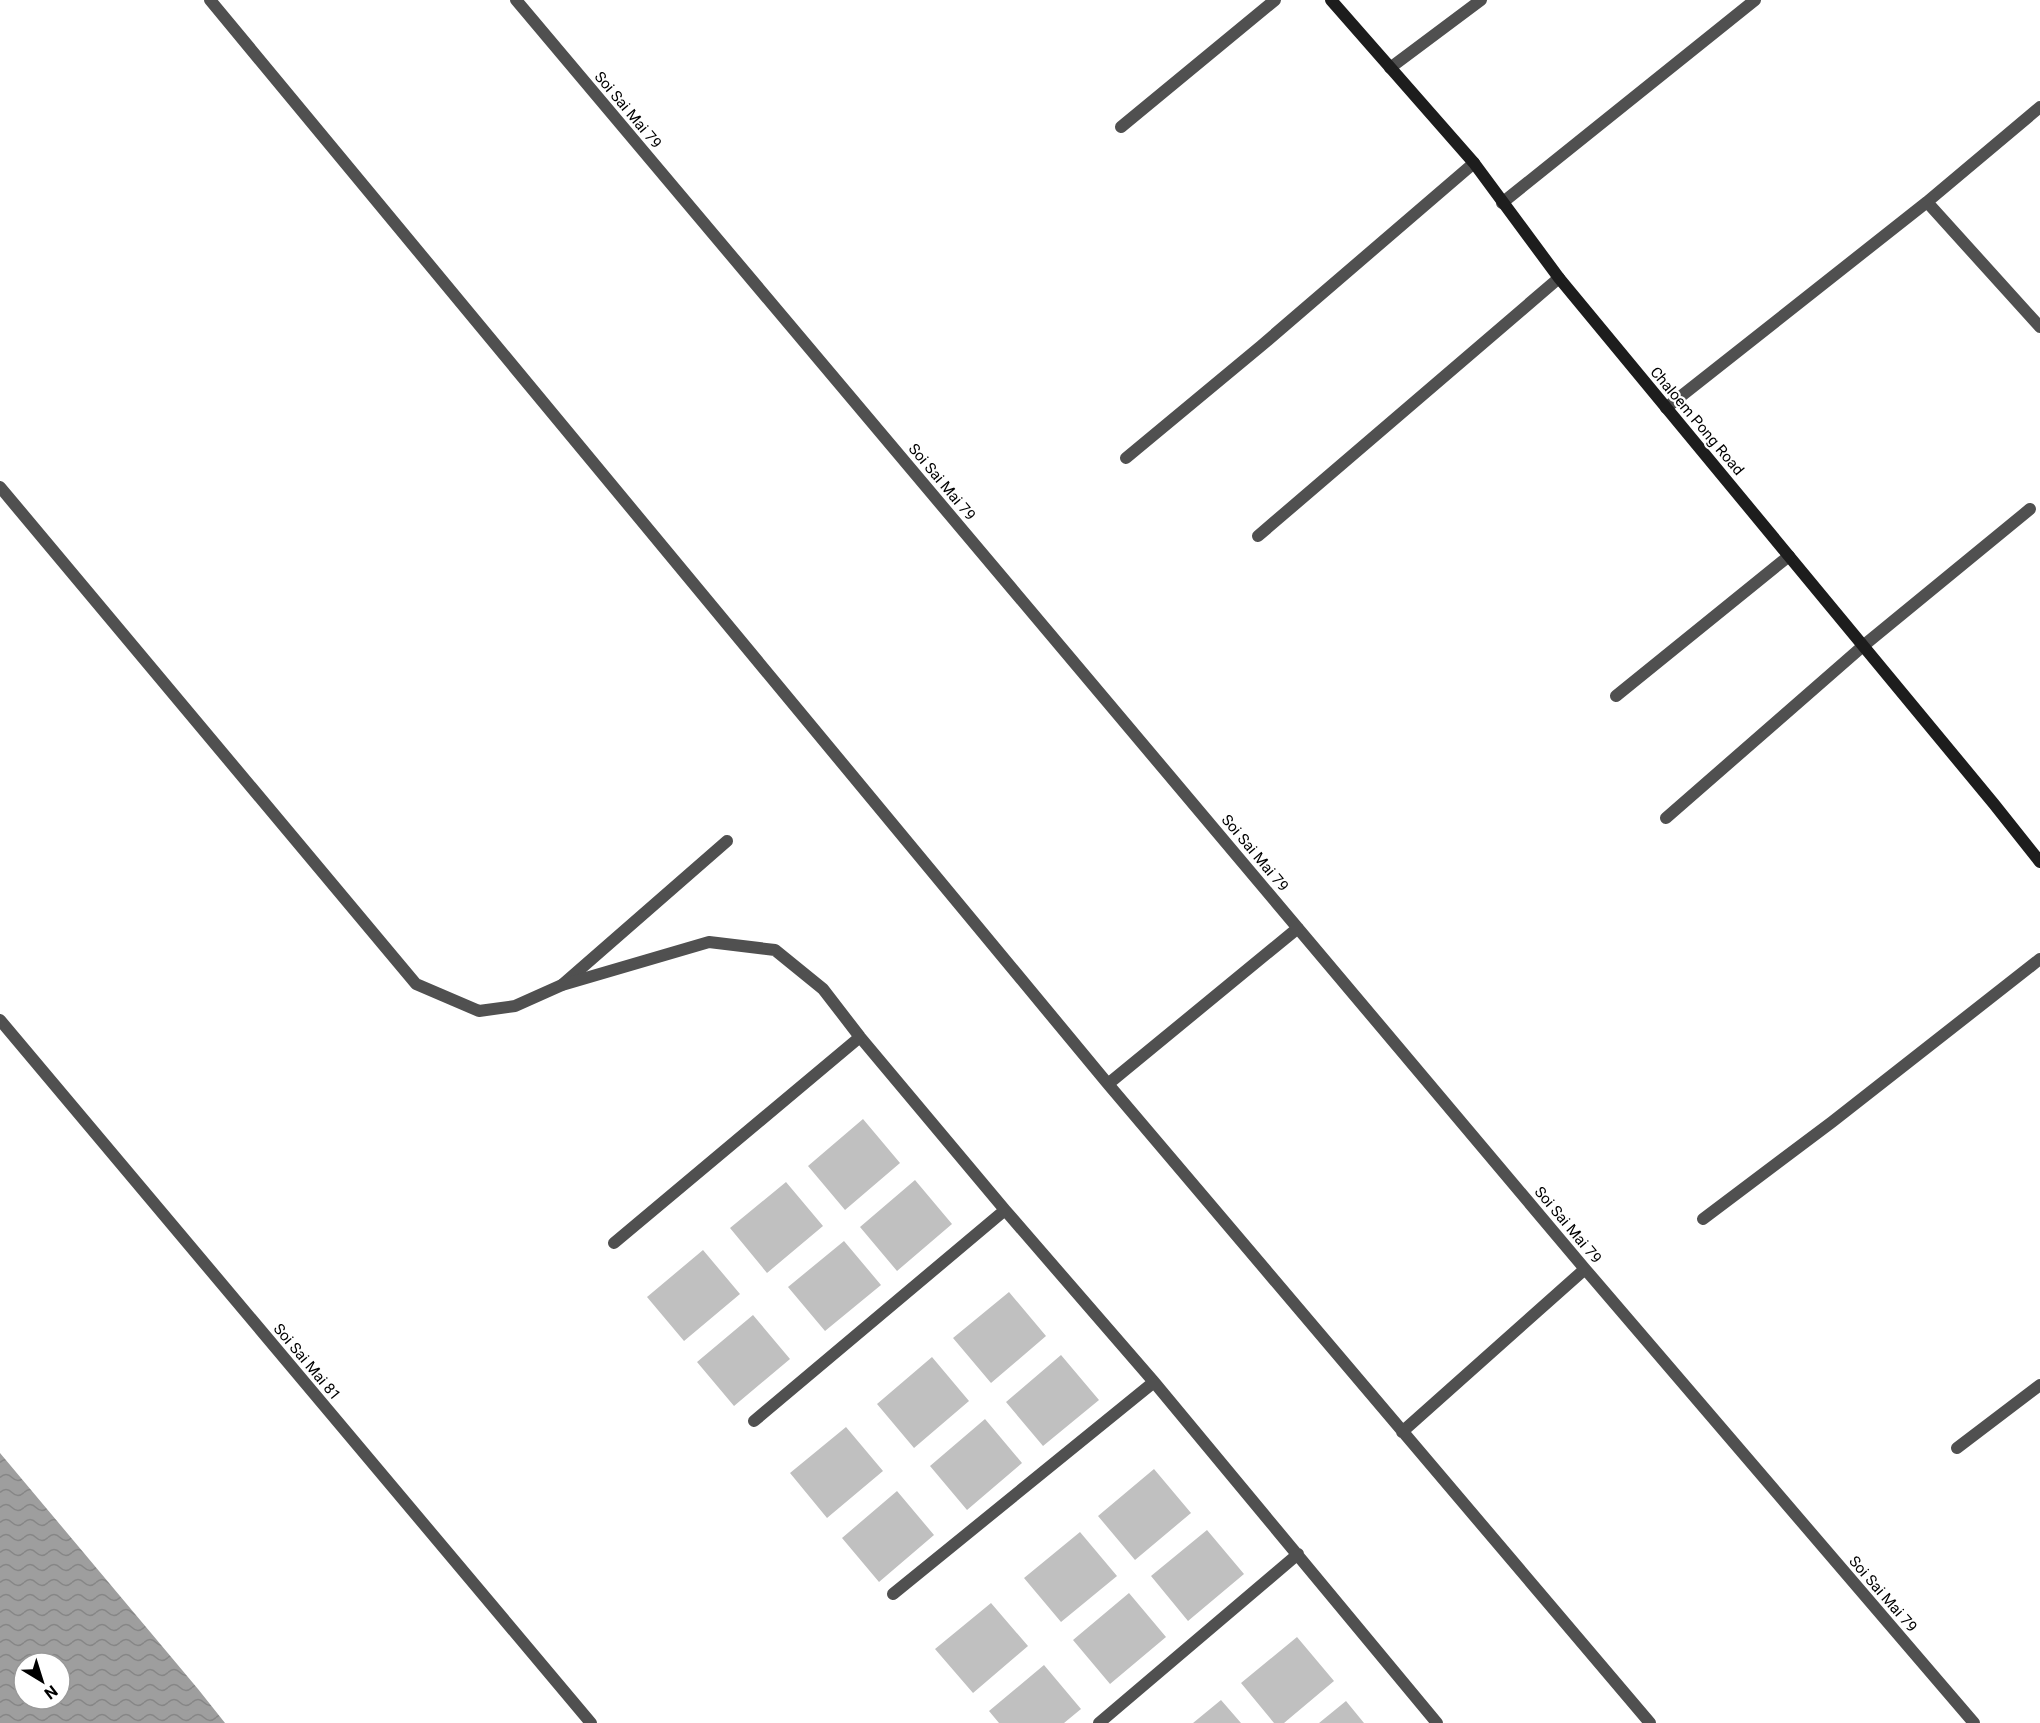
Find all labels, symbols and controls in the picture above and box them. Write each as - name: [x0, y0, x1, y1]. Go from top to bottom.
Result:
- street label: Soi Sai Mai 79: [591, 68, 665, 152]
- street label: Chaloem Pong Road: [1646, 363, 1748, 479]
- street label: Soi Sai Mai 79: [905, 440, 979, 524]
- street label: Soi Sai Mai 79: [1218, 811, 1292, 895]
- street label: Soi Sai Mai 79: [1531, 1183, 1605, 1267]
- street label: Soi Sai Mai 81: [270, 1320, 344, 1404]
- street label: Soi Sai Mai 79: [1845, 1552, 1921, 1636]
- north arrow: [12, 1651, 72, 1711]
- text: N: [41, 1681, 61, 1703]

